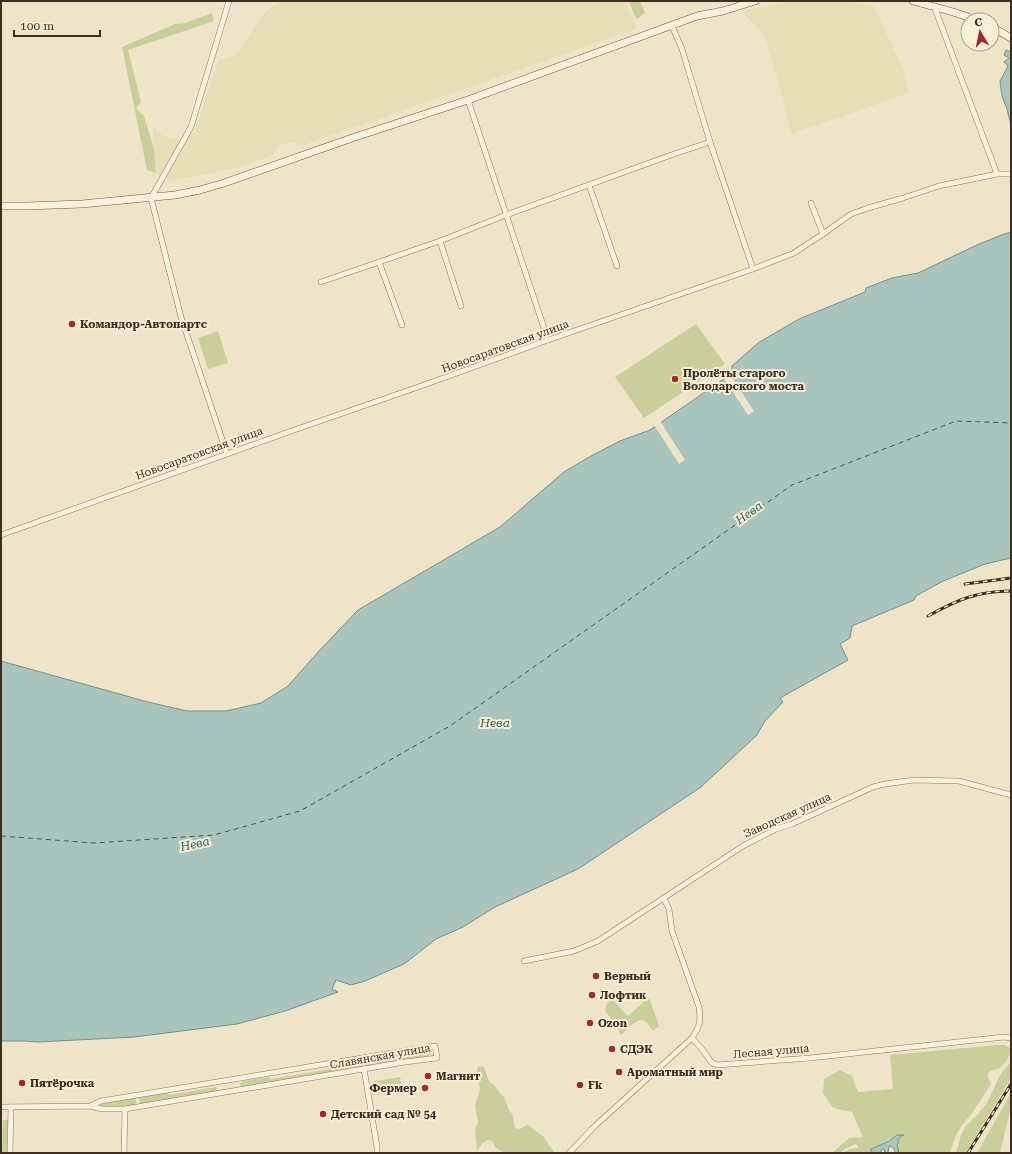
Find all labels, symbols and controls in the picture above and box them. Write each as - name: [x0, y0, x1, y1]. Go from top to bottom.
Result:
- scale bar: [14, 12, 100, 38]
- north arrow: [960, 12, 1000, 52]
- text: С: [973, 16, 984, 30]
- text: 100 m: [20, 19, 54, 33]
- street label: Новосаратовская улица: [440, 317, 571, 376]
- place label: Командор-Автопартс: [80, 318, 208, 331]
- marker: Командор-Автопартс: [67, 319, 77, 329]
- place label: Пролёты старого Володарского моста: [683, 367, 805, 393]
- marker: Пролёты старого Володарского моста: [670, 374, 680, 384]
- street label: Новосаратовская улица: [134, 424, 265, 483]
- water label: Нева: [732, 499, 765, 528]
- water label: Нева: [479, 716, 510, 730]
- street label: Заводская улица: [741, 790, 833, 841]
- water label: Нева: [178, 834, 211, 854]
- place label: Верный: [604, 970, 651, 983]
- marker: Верный: [591, 971, 601, 981]
- place label: Лофтик: [600, 989, 647, 1002]
- marker: Лофтик: [587, 990, 597, 1000]
- place label: Ozon: [598, 1017, 628, 1030]
- marker: Ozon: [585, 1018, 595, 1028]
- street label: Славянская улица: [329, 1041, 431, 1072]
- street label: Лесная улица: [732, 1042, 810, 1061]
- place label: СДЭК: [620, 1043, 653, 1056]
- marker: СДЭК: [607, 1044, 617, 1054]
- place label: Ароматный мир: [627, 1066, 724, 1079]
- marker: Ароматный мир: [614, 1067, 624, 1077]
- place label: Магнит: [436, 1070, 481, 1083]
- marker: Магнит: [423, 1071, 433, 1081]
- place label: Пятёрочка: [30, 1077, 95, 1090]
- marker: Пятёрочка: [17, 1078, 27, 1088]
- place label: Fk: [588, 1079, 603, 1092]
- marker: Fk: [575, 1080, 585, 1090]
- place label: Фермер: [369, 1082, 418, 1095]
- marker: Фермер: [420, 1083, 430, 1093]
- place label: Детский сад № 54: [331, 1108, 437, 1121]
- marker: Детский сад № 54: [318, 1109, 328, 1119]

